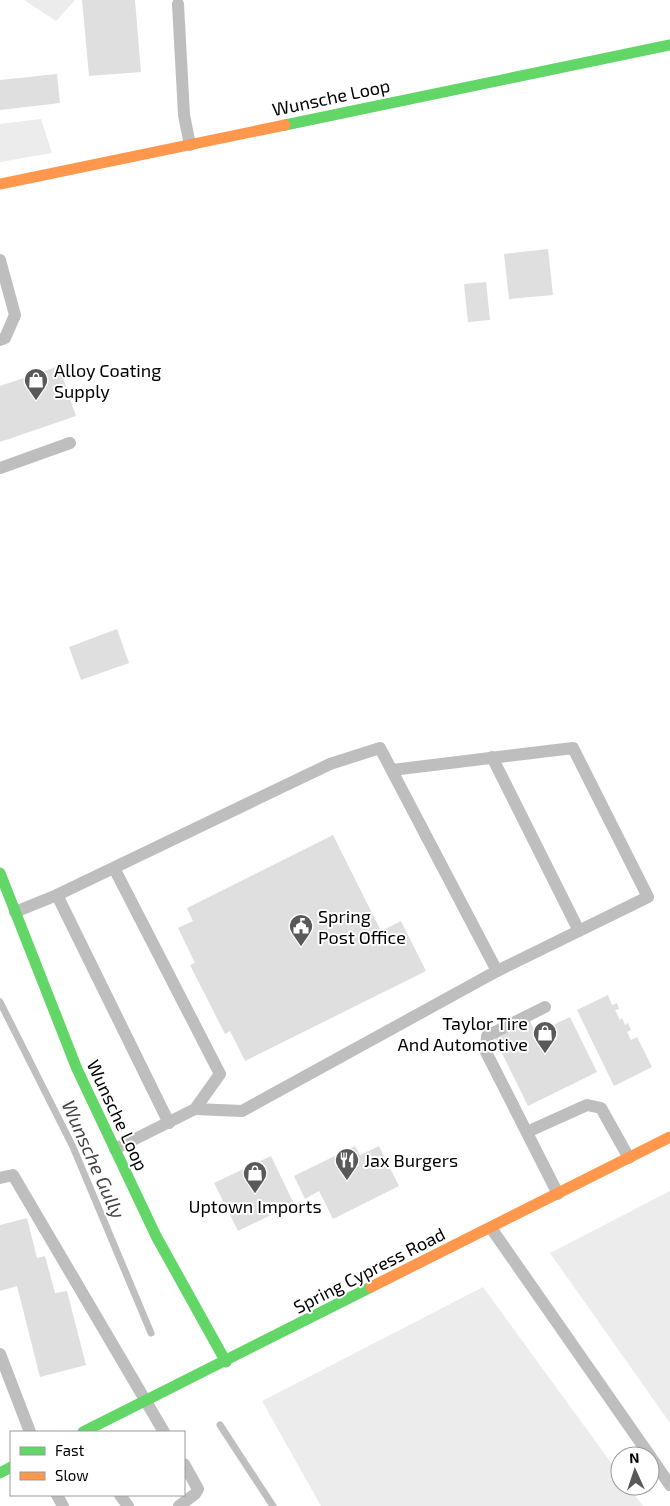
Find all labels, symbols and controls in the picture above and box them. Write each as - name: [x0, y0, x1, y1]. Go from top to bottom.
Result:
- street label: Wunsche Loop: [270, 74, 392, 120]
- place label: Alloy Coating Supply: [54, 359, 161, 402]
- shop icon: Alloy Coating Supply: [23, 367, 49, 401]
- place label: Spring Post Office: [318, 905, 406, 948]
- public building icon: Spring Post Office: [288, 913, 314, 947]
- place label: Taylor Tire And Automotive: [398, 1012, 528, 1055]
- shop icon: Taylor Tire And Automotive: [532, 1020, 558, 1054]
- street label: Wunsche Loop: [83, 1056, 153, 1174]
- water label: Wunsche Gully: [57, 1096, 130, 1222]
- restaurant icon: Jax Burgers: [334, 1147, 360, 1181]
- place label: Jax Burgers: [364, 1149, 458, 1171]
- shop icon: Uptown Imports: [242, 1160, 268, 1194]
- place label: Uptown Imports: [188, 1195, 322, 1217]
- street label: Spring Cypress Road: [290, 1222, 448, 1318]
- legend: [10, 1431, 185, 1496]
- text: Fast: [55, 1441, 85, 1459]
- north arrow: [610, 1446, 660, 1496]
- text: N: [629, 1449, 640, 1466]
- text: Slow: [55, 1466, 89, 1484]

